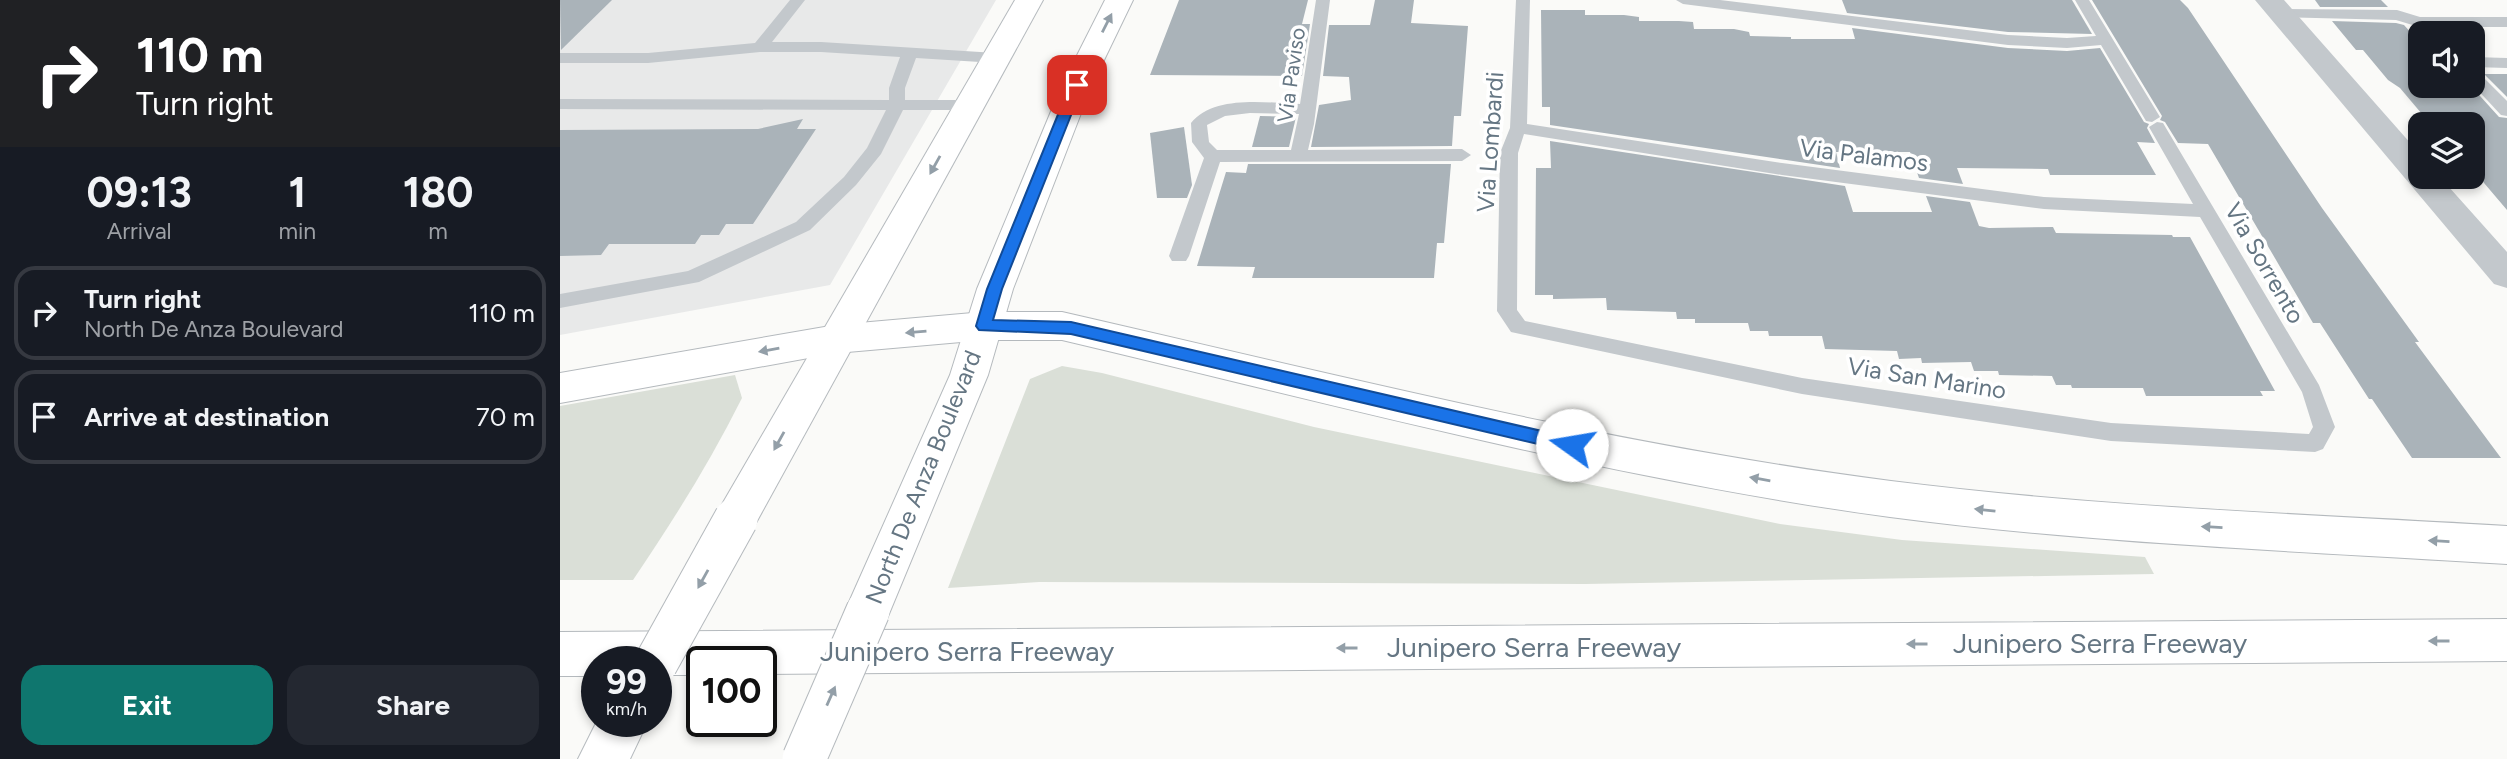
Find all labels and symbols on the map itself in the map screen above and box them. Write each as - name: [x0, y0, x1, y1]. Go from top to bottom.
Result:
- one-way arrow: [1102, 13, 1113, 33]
- street label: Via Paviso: [1272, 26, 1310, 124]
- pin: [1047, 55, 1107, 115]
- street label: Via Lombardi: [1471, 71, 1509, 213]
- street label: Via Palamos: [1798, 133, 1930, 177]
- one-way arrow: [929, 155, 941, 175]
- street label: Via Sorrento: [2219, 197, 2311, 329]
- one-way arrow: [905, 327, 927, 338]
- one-way arrow: [758, 345, 780, 356]
- street label: North De Anza Boulevard: [859, 346, 987, 608]
- street label: Via San Marino: [1846, 351, 2008, 405]
- position arrow: [1535, 408, 1609, 482]
- one-way arrow: [773, 431, 785, 451]
- one-way arrow: [1749, 473, 1771, 484]
- one-way arrow: [1974, 504, 1996, 515]
- one-way arrow: [2201, 522, 2223, 533]
- one-way arrow: [2428, 535, 2450, 546]
- one-way arrow: [697, 569, 709, 589]
- street label: Junipero Serra Freeway: [1953, 626, 2247, 660]
- street label: Junipero Serra Freeway: [1387, 630, 1681, 664]
- street label: Junipero Serra Freeway: [820, 634, 1114, 668]
- one-way arrow: [2428, 635, 2450, 647]
- one-way arrow: [1906, 638, 1928, 650]
- one-way arrow: [1336, 642, 1358, 654]
- speed limit sign: 100: [686, 646, 777, 737]
- one-way arrow: [826, 686, 837, 707]

